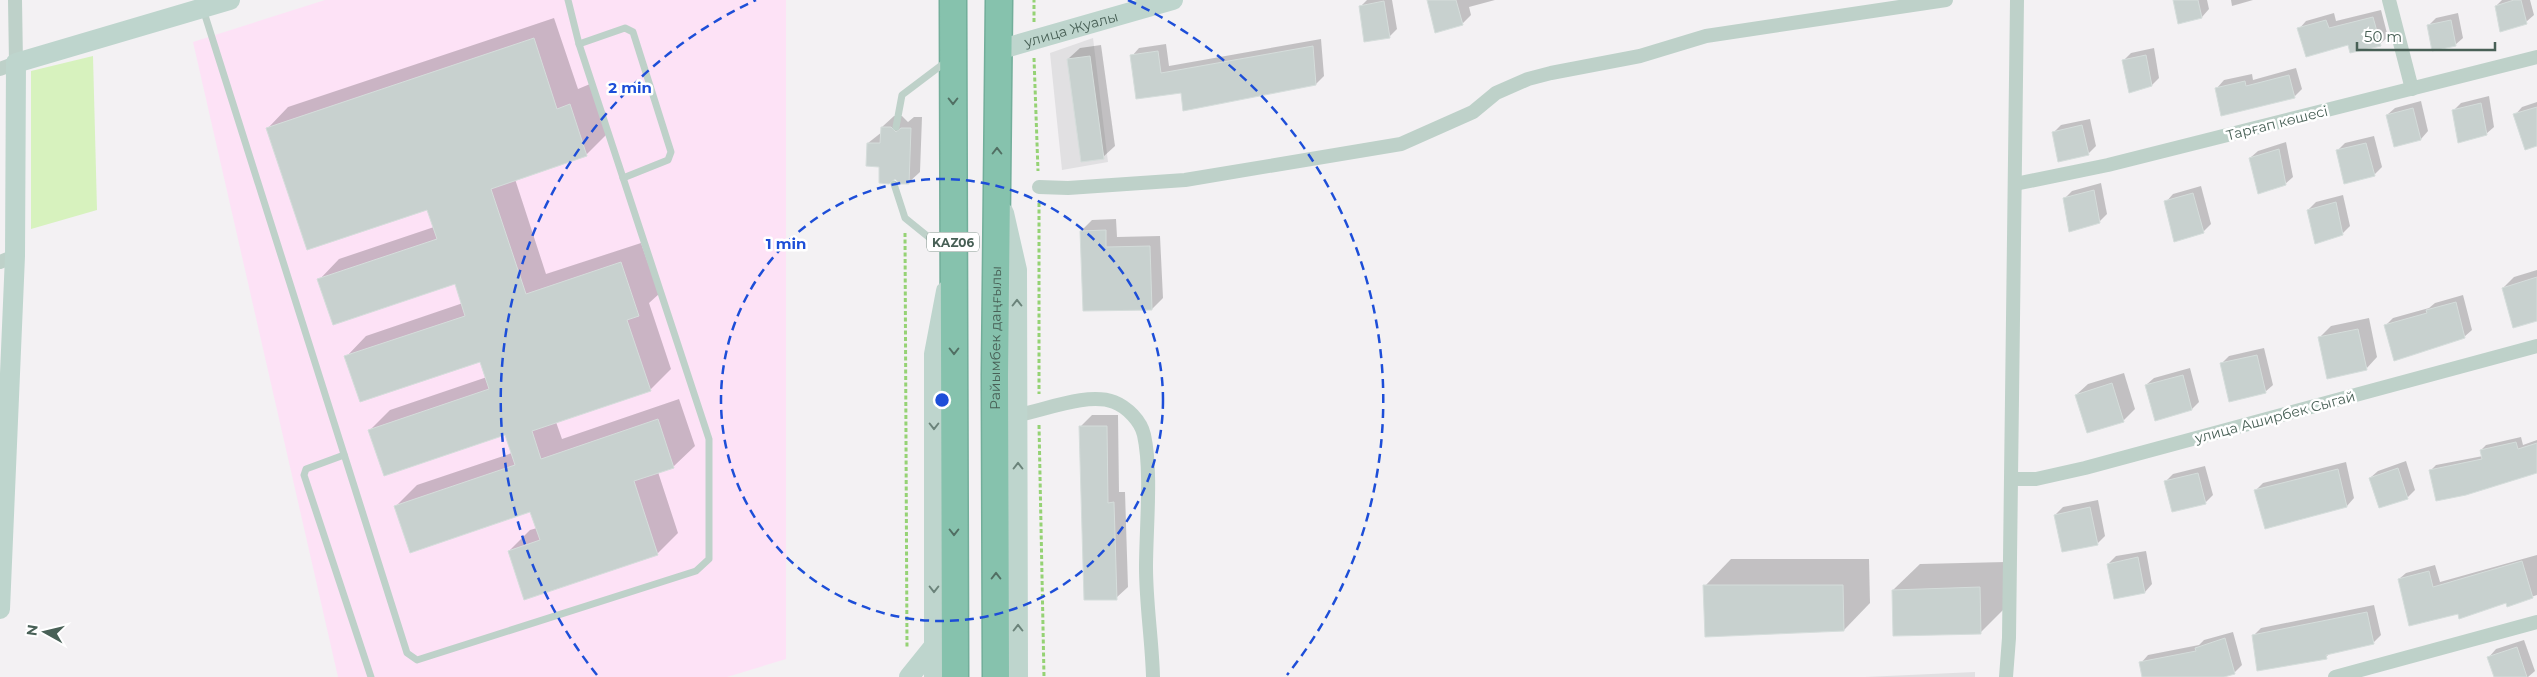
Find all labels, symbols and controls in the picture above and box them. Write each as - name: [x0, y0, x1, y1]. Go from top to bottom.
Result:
- street label: улица Жуалы: [1021, 7, 1120, 51]
- scale bar: [2357, 20, 2494, 52]
- text: 50 m: [2364, 27, 2402, 46]
- text: 2 min: [608, 78, 652, 97]
- one-way arrow: [948, 98, 958, 105]
- street label: Тарғап көшесі: [2224, 102, 2330, 144]
- one-way arrow: [992, 147, 1002, 155]
- road number: KАZ06: [927, 232, 979, 252]
- text: 1 min: [766, 234, 806, 253]
- street label: Райымбек даңғылы: [986, 266, 1005, 410]
- one-way arrow: [1012, 299, 1022, 307]
- one-way arrow: [949, 348, 959, 355]
- street label: улица Аширбек Сыгай: [2192, 387, 2357, 447]
- centre of rings: [933, 391, 951, 409]
- one-way arrow: [929, 423, 939, 431]
- one-way arrow: [1013, 462, 1023, 470]
- one-way arrow: [949, 528, 959, 536]
- one-way arrow: [991, 572, 1001, 580]
- one-way arrow: [929, 586, 939, 593]
- north arrow: [20, 607, 70, 657]
- text: N: [22, 623, 42, 637]
- one-way arrow: [1013, 624, 1023, 632]

